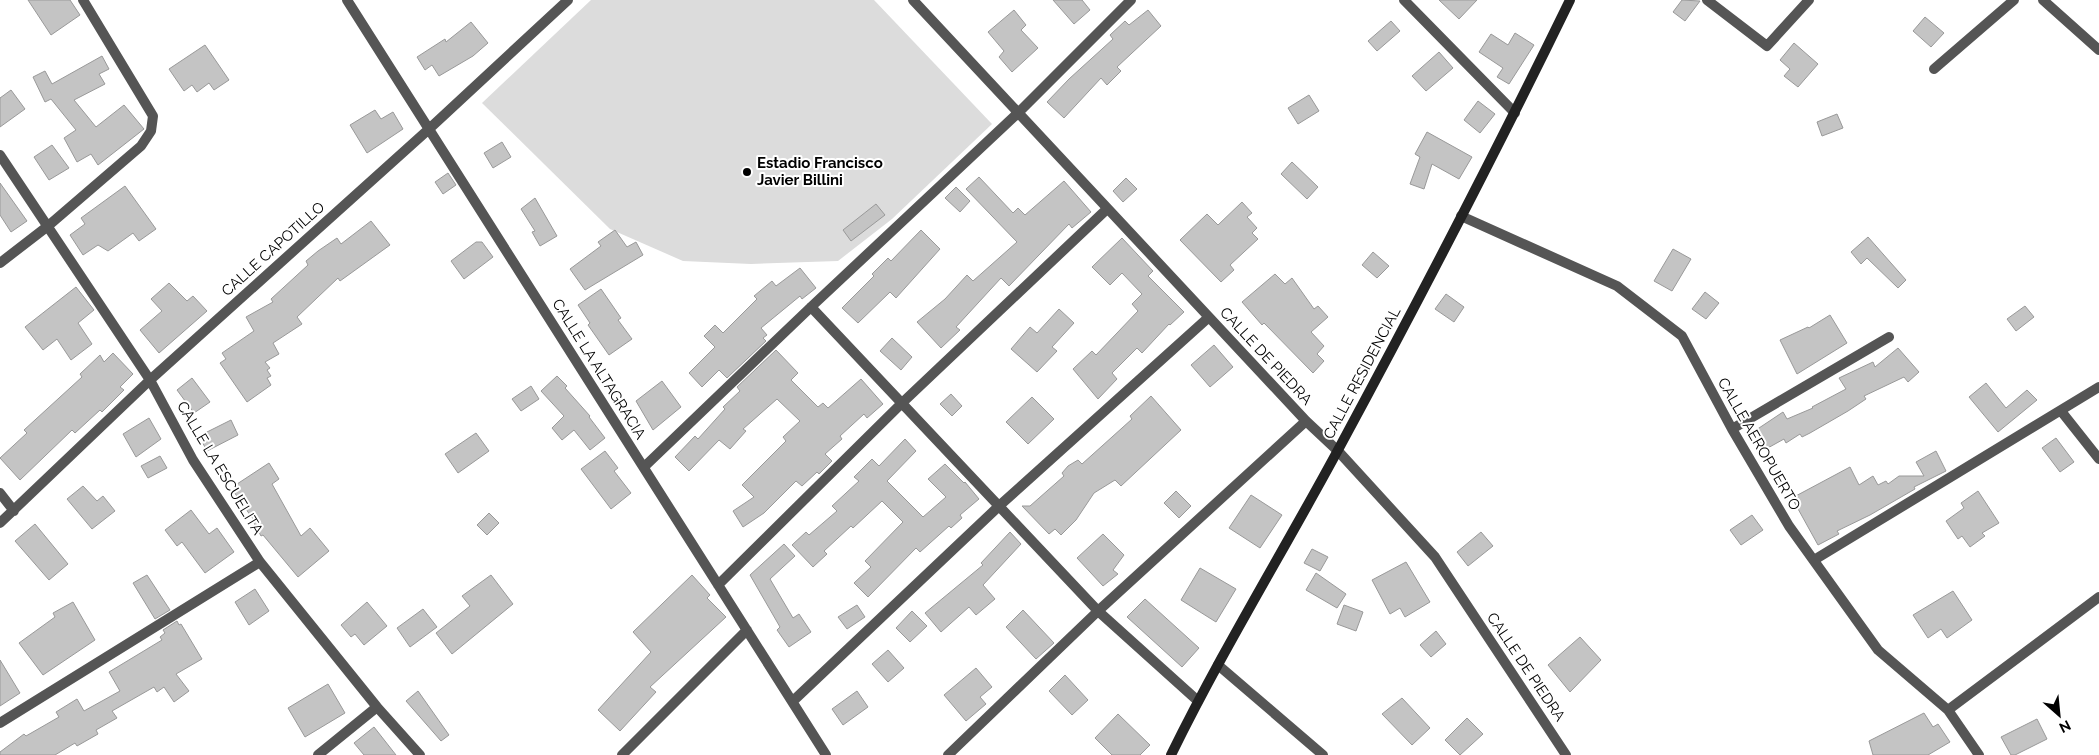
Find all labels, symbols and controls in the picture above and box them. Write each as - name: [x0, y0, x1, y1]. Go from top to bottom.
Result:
- place label: Estadio Francisco Javier Billini: [757, 154, 883, 189]
- marker: Estadio Francisco Javier Billini: [741, 166, 753, 178]
- street label: CALLE CAPOTILLO: [218, 198, 328, 300]
- street label: CALLE LA ALTAGRACIA: [548, 296, 650, 442]
- street label: CALLE DE PIEDRA: [1216, 303, 1316, 409]
- street label: CALLE RESIDENCIAL: [1320, 304, 1405, 442]
- street label: CALLE AEROPUERTO: [1714, 374, 1804, 514]
- street label: CALLE LA ESCUELITA: [173, 398, 267, 538]
- street label: CALLE DE PIEDRA: [1483, 609, 1569, 725]
- north arrow: [2034, 690, 2084, 740]
- text: N: [2057, 717, 2073, 736]

